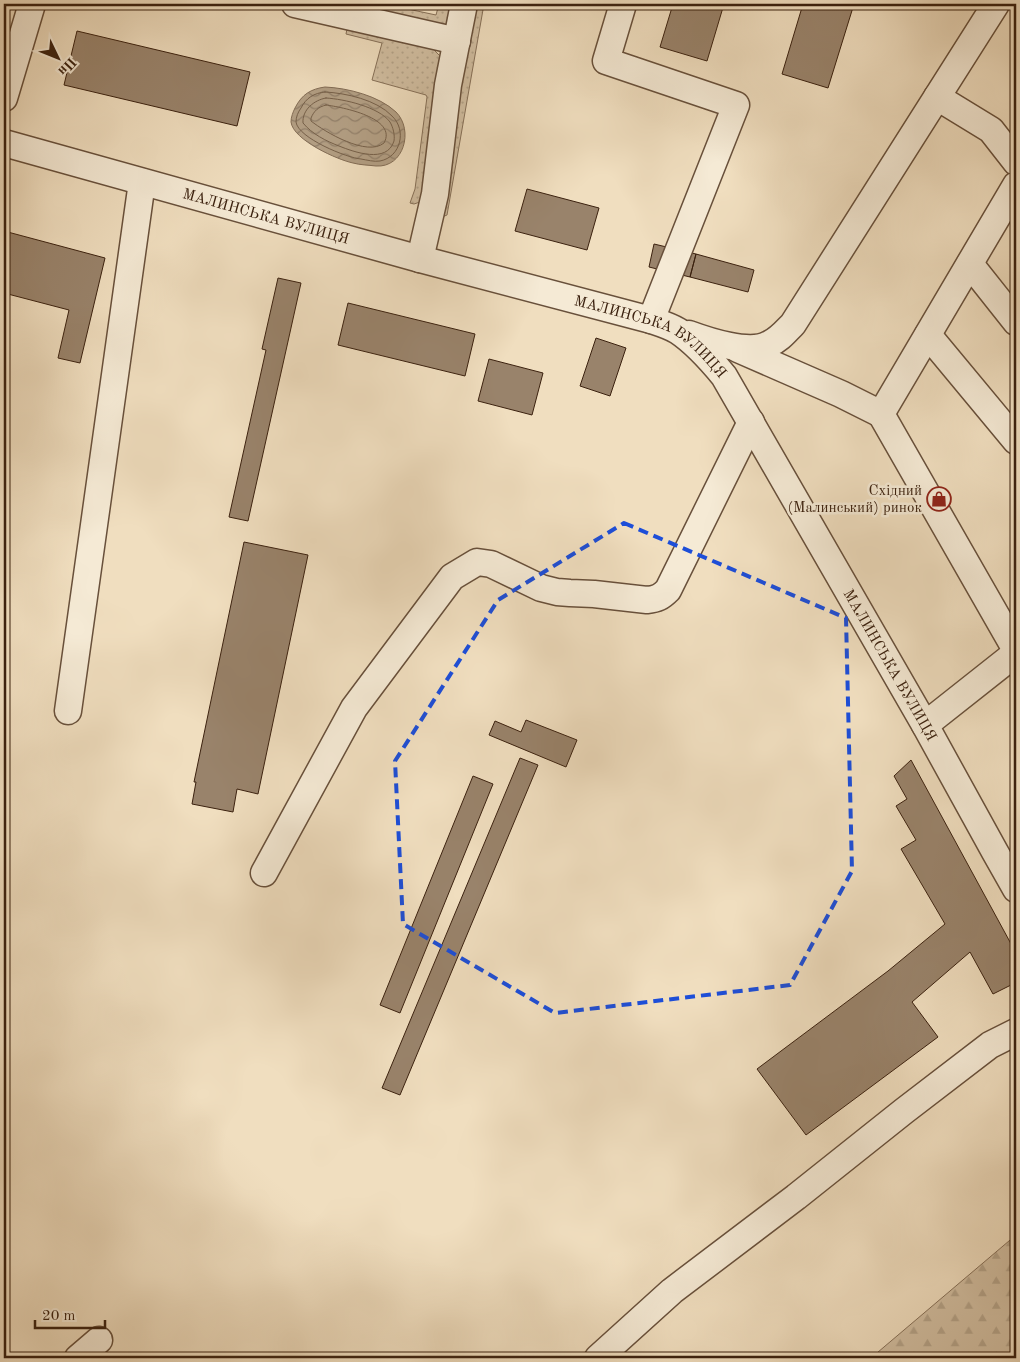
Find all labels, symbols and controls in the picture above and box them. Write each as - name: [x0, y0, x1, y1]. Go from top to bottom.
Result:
- north arrow: [32, 32, 82, 82]
- text: Пн: [55, 54, 78, 78]
- street label: МАЛИНСЬКА ВУЛИЦЯ: [181, 187, 351, 248]
- street label: МАЛИНСЬКА ВУЛИЦЯ: [572, 294, 728, 381]
- place label: Східний (Малинський) ринок: [787, 484, 922, 516]
- shop icon: Східний (Малинський) ринок: [926, 486, 952, 512]
- street label: МАЛИНСЬКА ВУЛИЦЯ: [840, 587, 938, 744]
- scale bar: [35, 1297, 105, 1329]
- text: 20 m: [42, 1309, 76, 1324]

